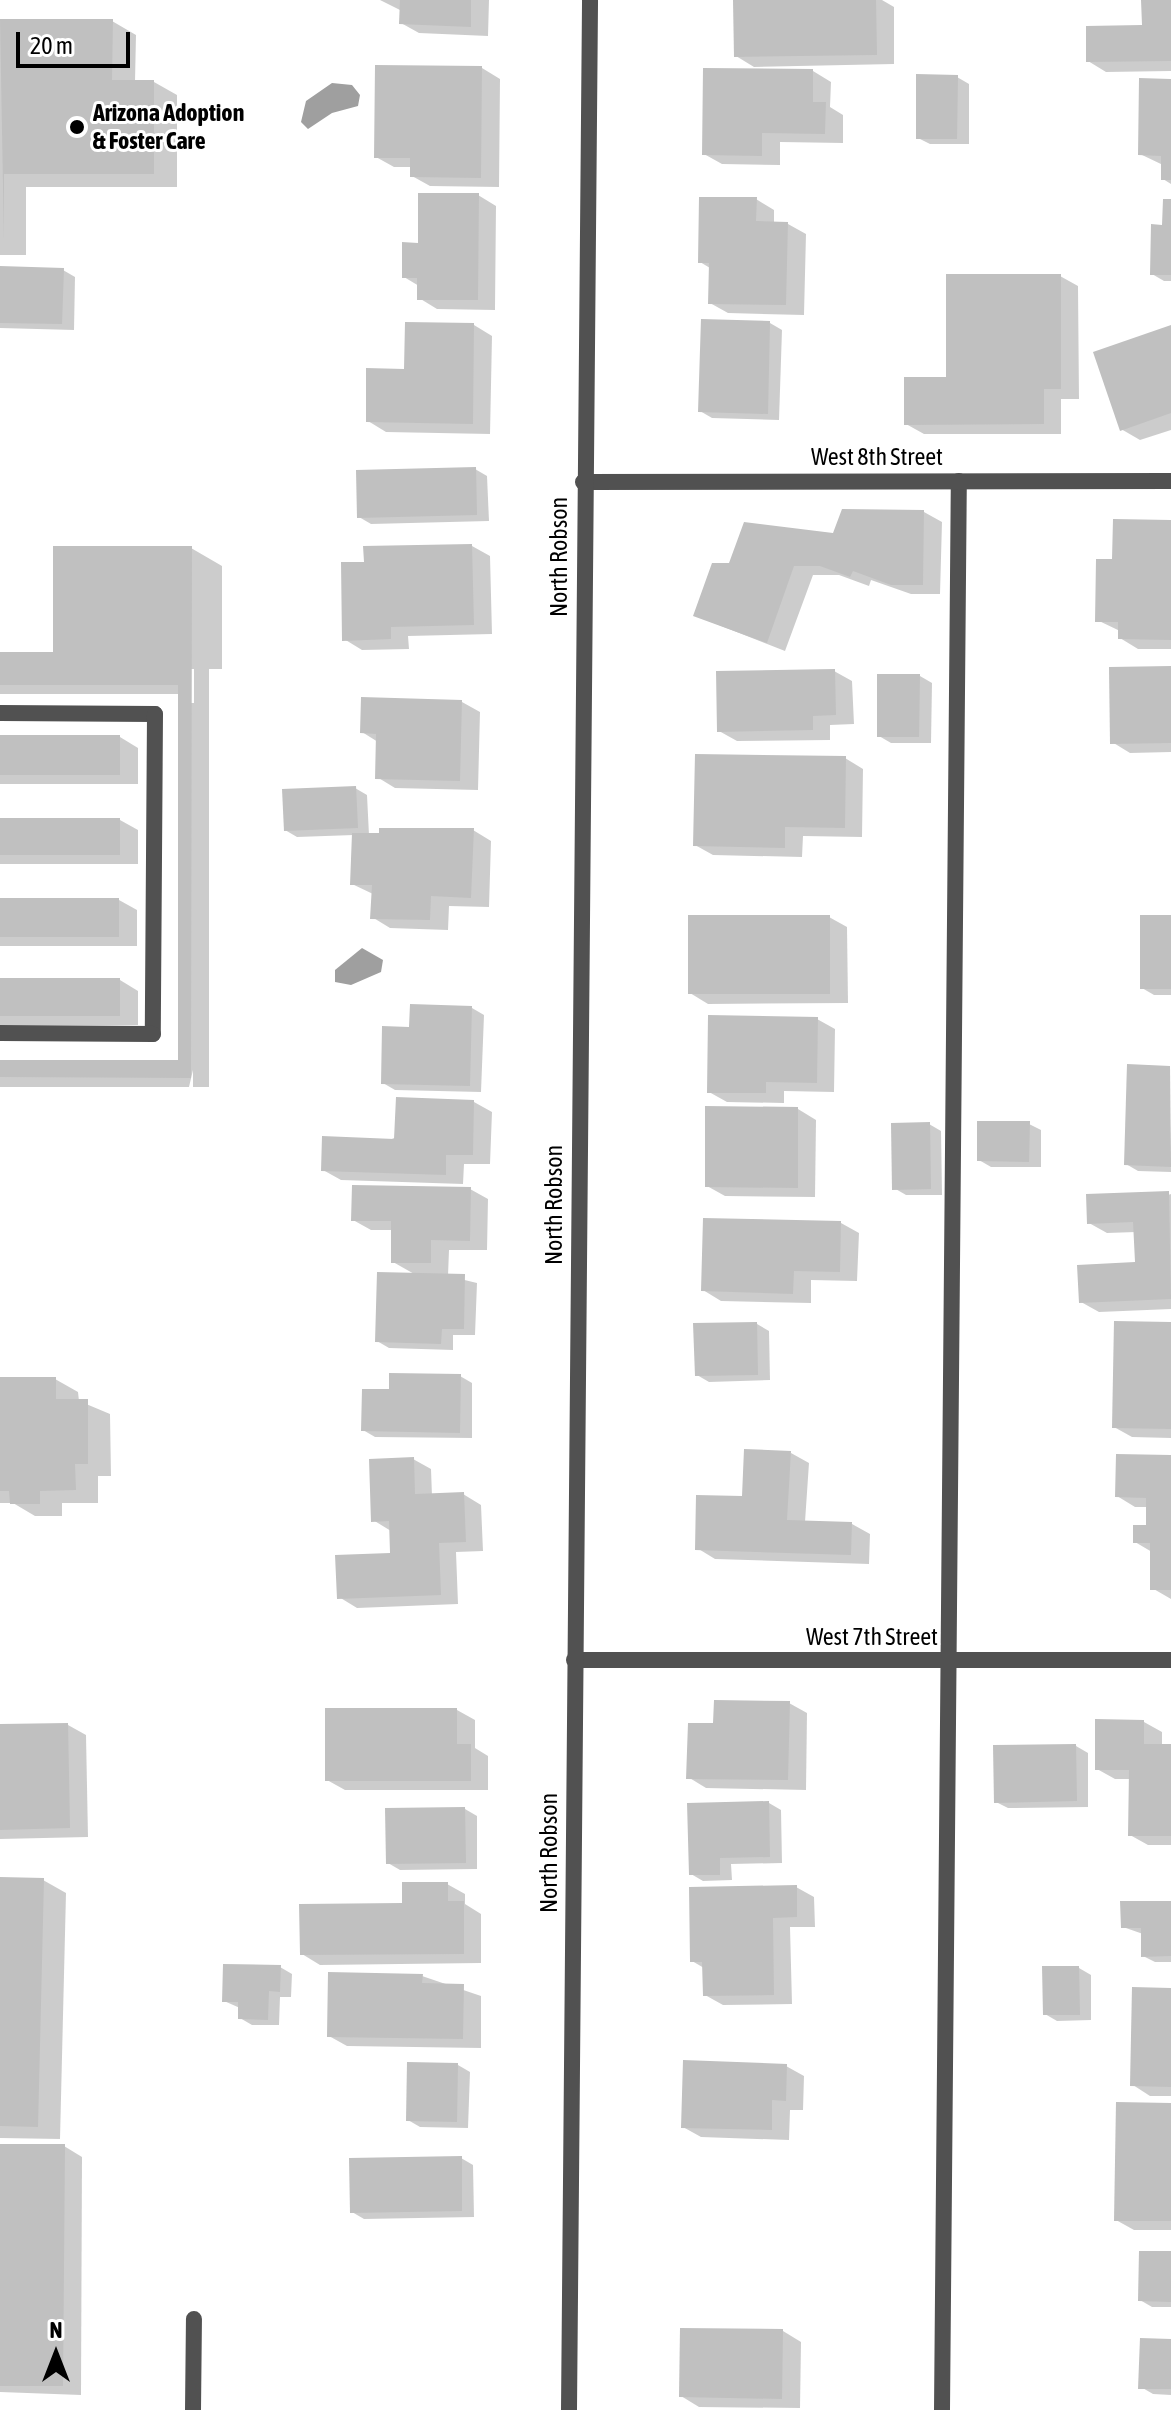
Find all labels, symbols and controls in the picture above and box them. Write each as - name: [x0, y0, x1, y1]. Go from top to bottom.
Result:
- scale bar: [20, 16, 134, 66]
- text: 20 m: [30, 32, 73, 59]
- place label: Arizona Adoption & Foster Care: [93, 99, 244, 155]
- marker: Arizona Adoption & Foster Care: [68, 118, 86, 136]
- street label: West 8th Street: [811, 443, 943, 471]
- street label: North Robson: [545, 497, 573, 617]
- street label: North Robson: [540, 1145, 568, 1265]
- street label: West 7th Street: [806, 1623, 938, 1651]
- street label: North Robson: [535, 1793, 563, 1913]
- north arrow: [16, 2314, 96, 2394]
- text: N: [50, 2317, 62, 2343]

